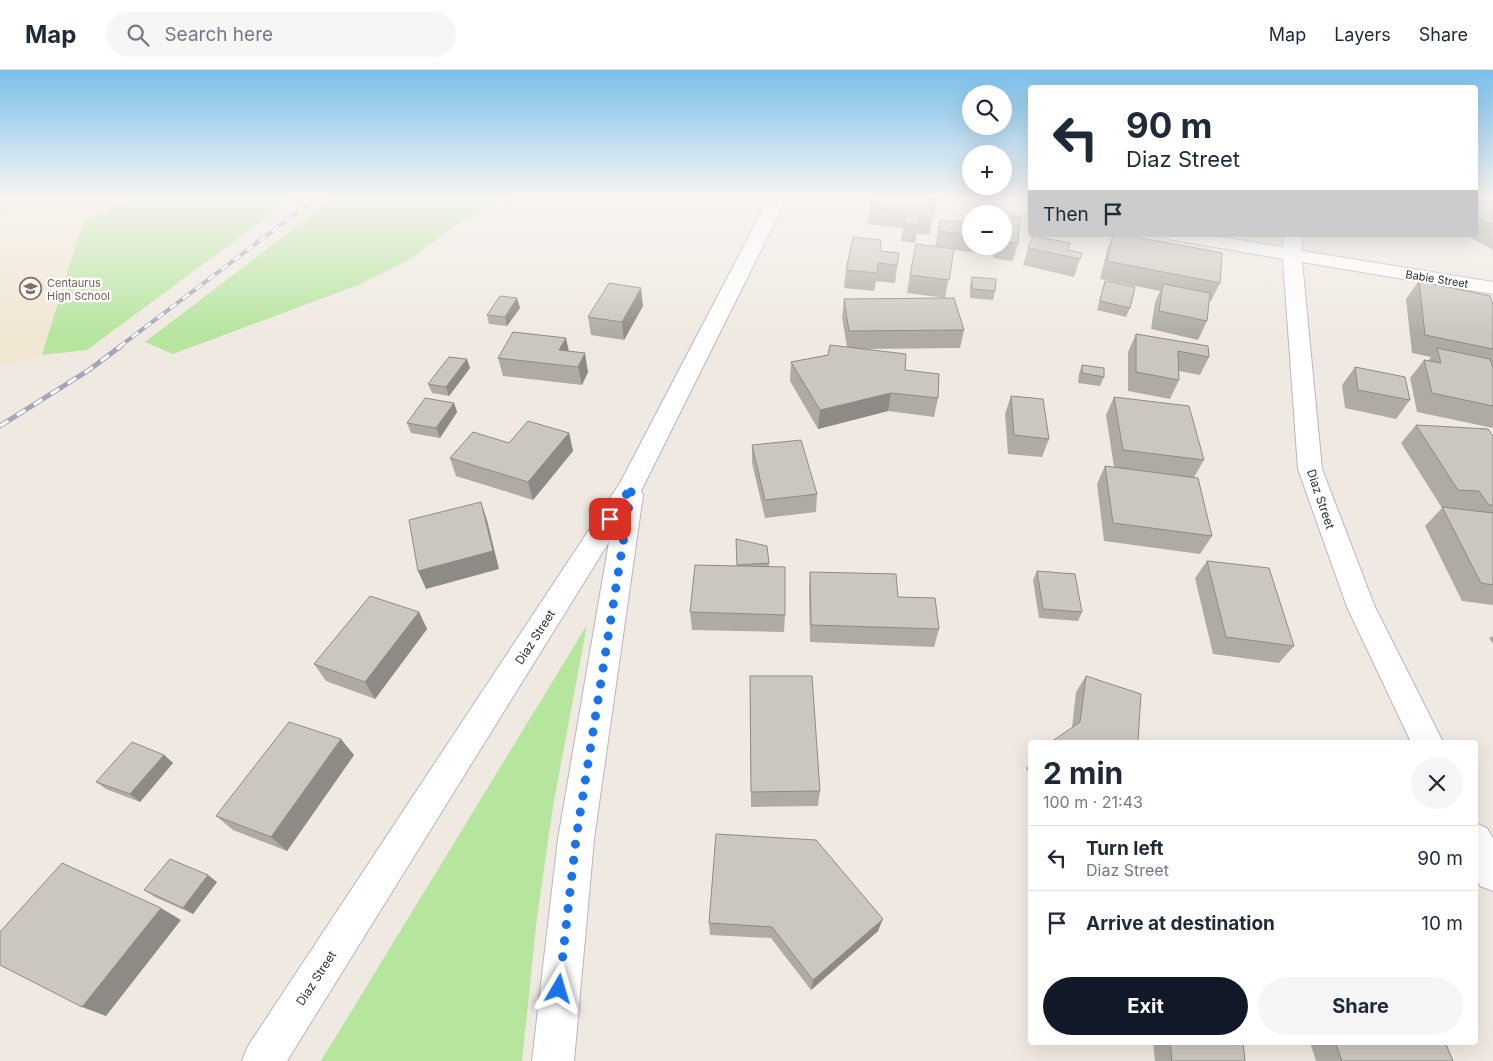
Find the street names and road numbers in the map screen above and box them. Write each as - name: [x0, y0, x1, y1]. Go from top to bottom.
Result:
- street label: Babie Street: [1405, 267, 1470, 291]
- street label: Diaz Street: [1304, 467, 1338, 531]
- street label: Diaz Street: [512, 607, 558, 667]
- street label: Diaz Street: [293, 948, 339, 1008]

